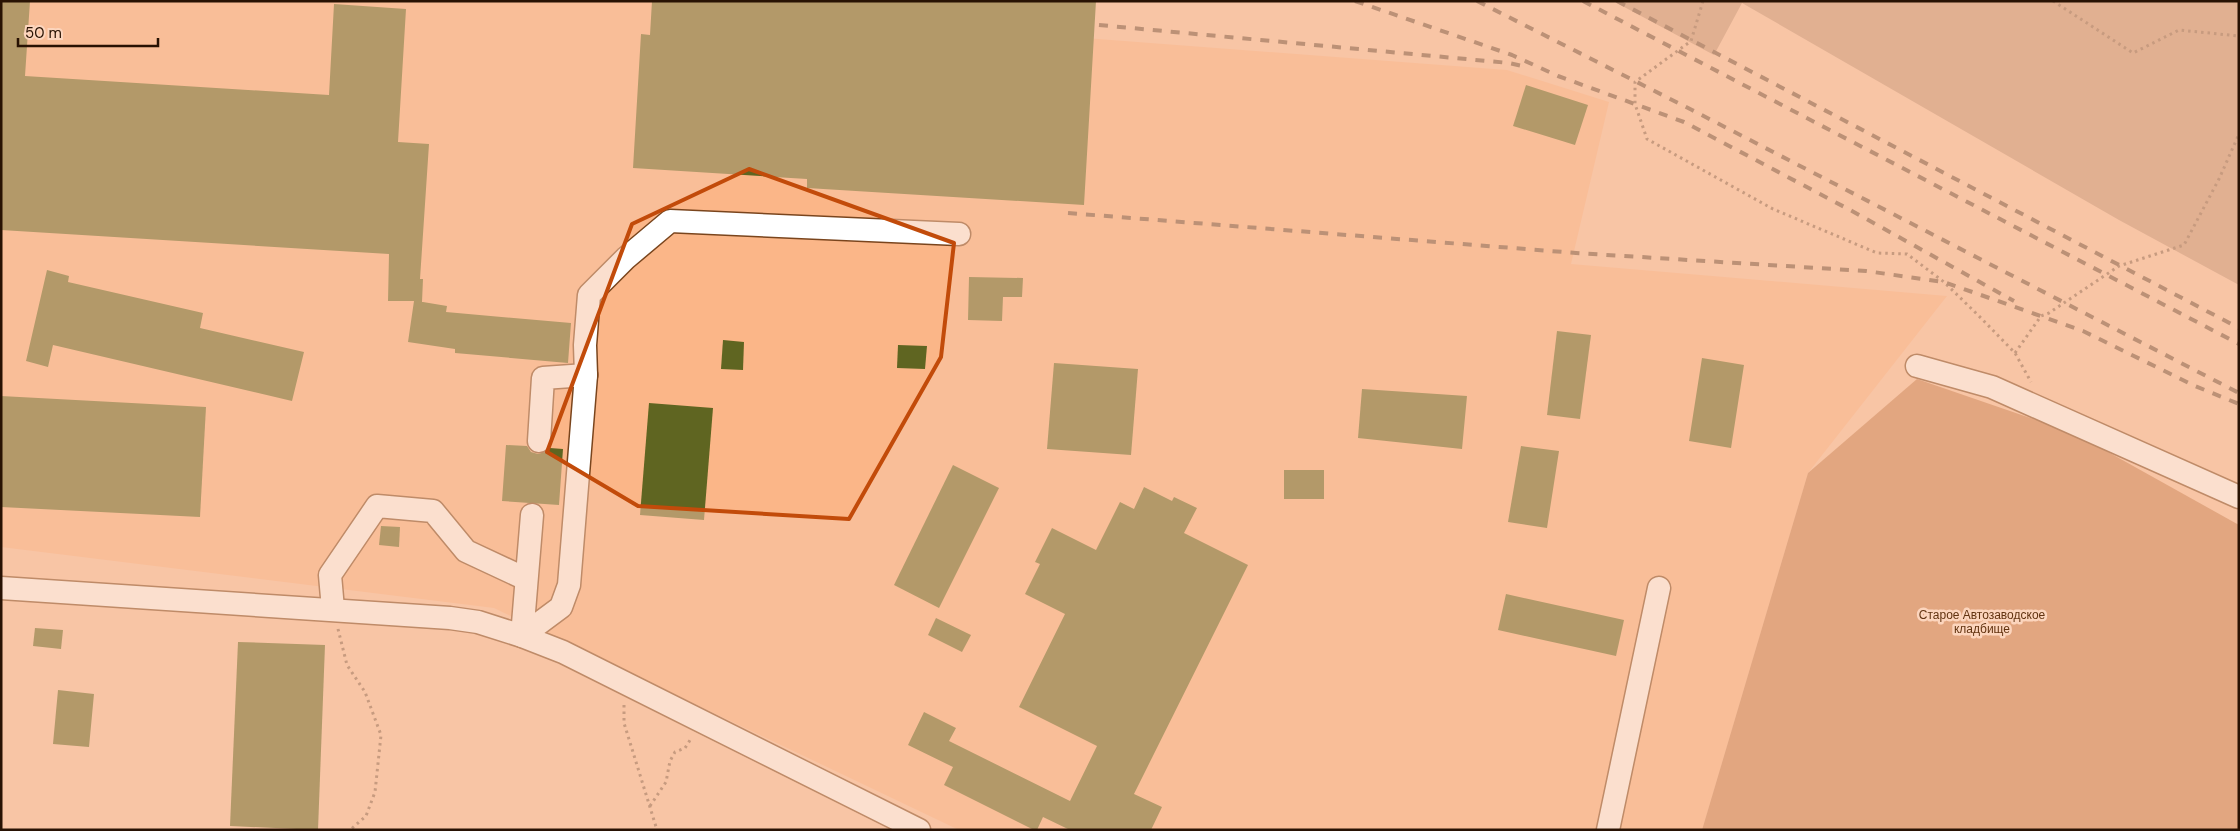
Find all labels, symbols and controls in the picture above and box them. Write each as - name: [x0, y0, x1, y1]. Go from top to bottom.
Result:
- scale bar: [18, 15, 158, 47]
- text: 50 m: [25, 23, 62, 43]
- park label: Старое Автозаводское кладбище: [1919, 607, 2046, 637]

